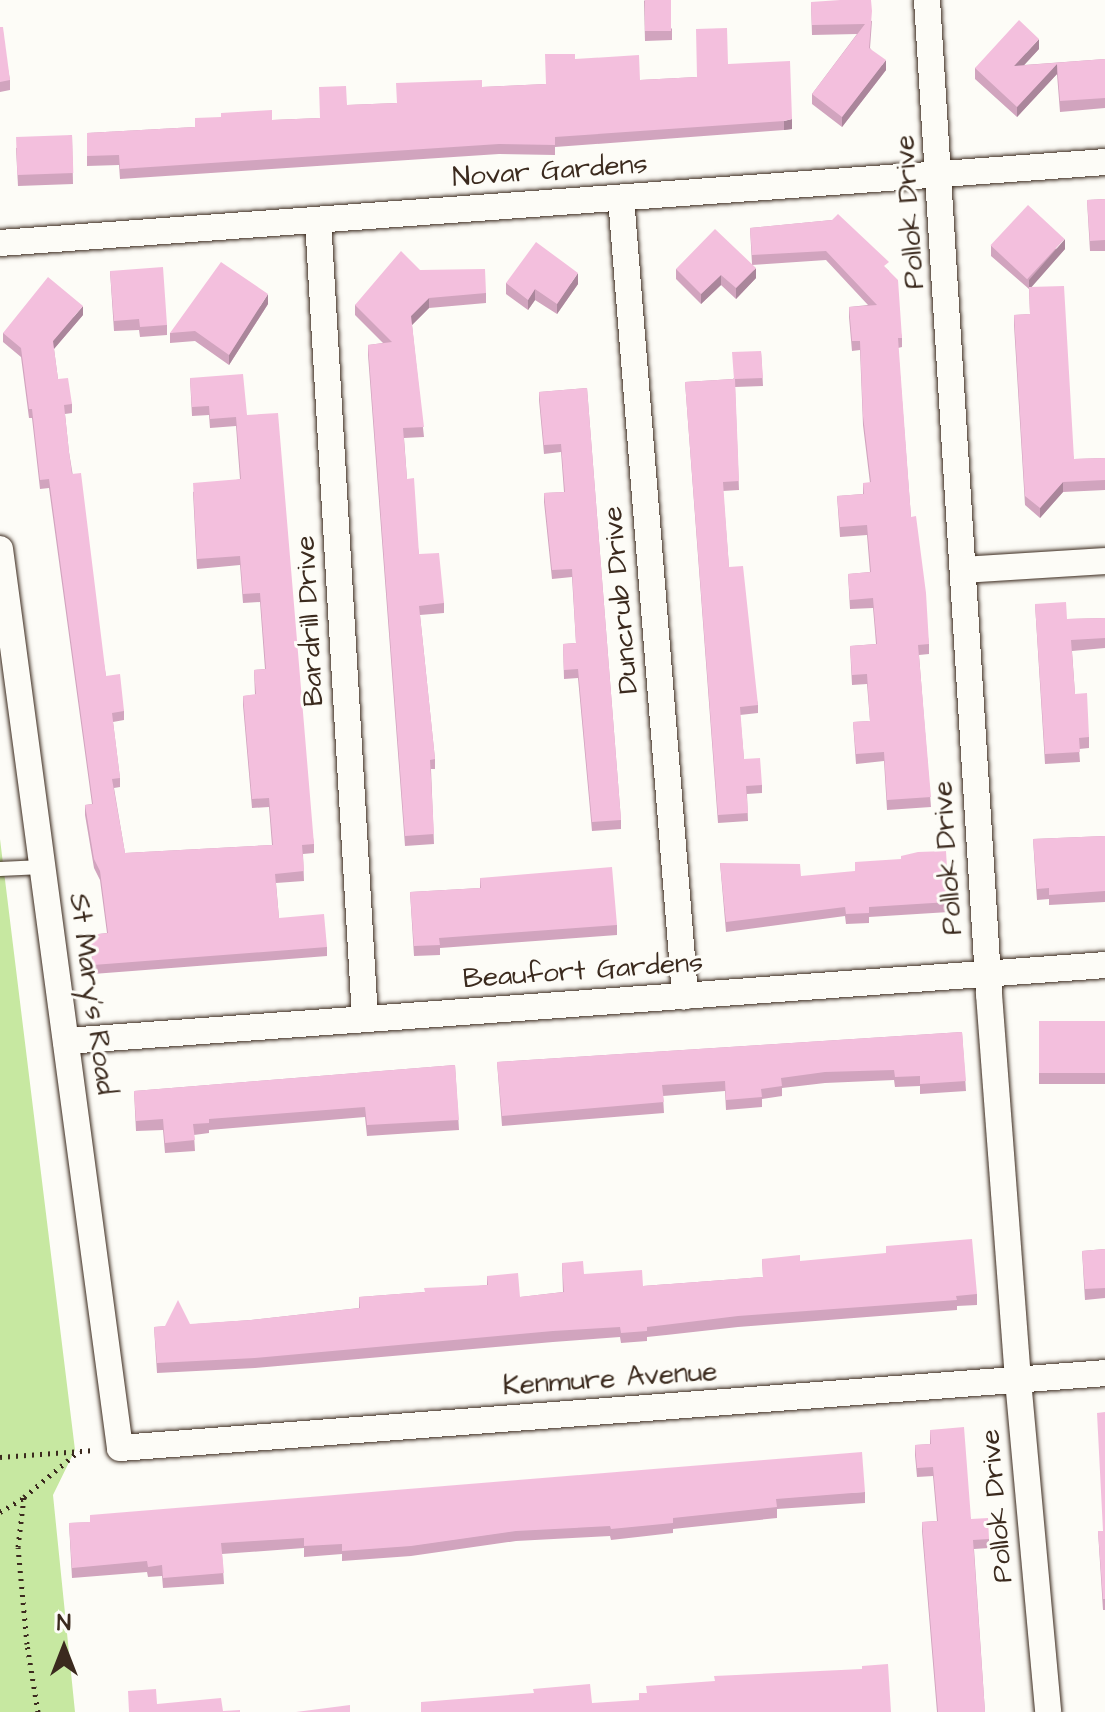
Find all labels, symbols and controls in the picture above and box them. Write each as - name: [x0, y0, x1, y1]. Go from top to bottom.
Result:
- street label: Pollok Drive: [888, 134, 932, 290]
- street label: Novar Gardens: [451, 147, 649, 195]
- street label: Duncrub Drive: [596, 505, 646, 695]
- street label: Bardrill Drive: [289, 535, 331, 707]
- street label: Pollok Drive: [926, 780, 970, 936]
- street label: St Mary's Road: [61, 891, 123, 1097]
- street label: Beaufort Gardens: [462, 946, 704, 996]
- street label: Kenmure Avenue: [502, 1355, 718, 1403]
- street label: Pollok Drive: [974, 1428, 1020, 1584]
- north arrow: [24, 1608, 104, 1688]
- text: N: [57, 1608, 71, 1639]

